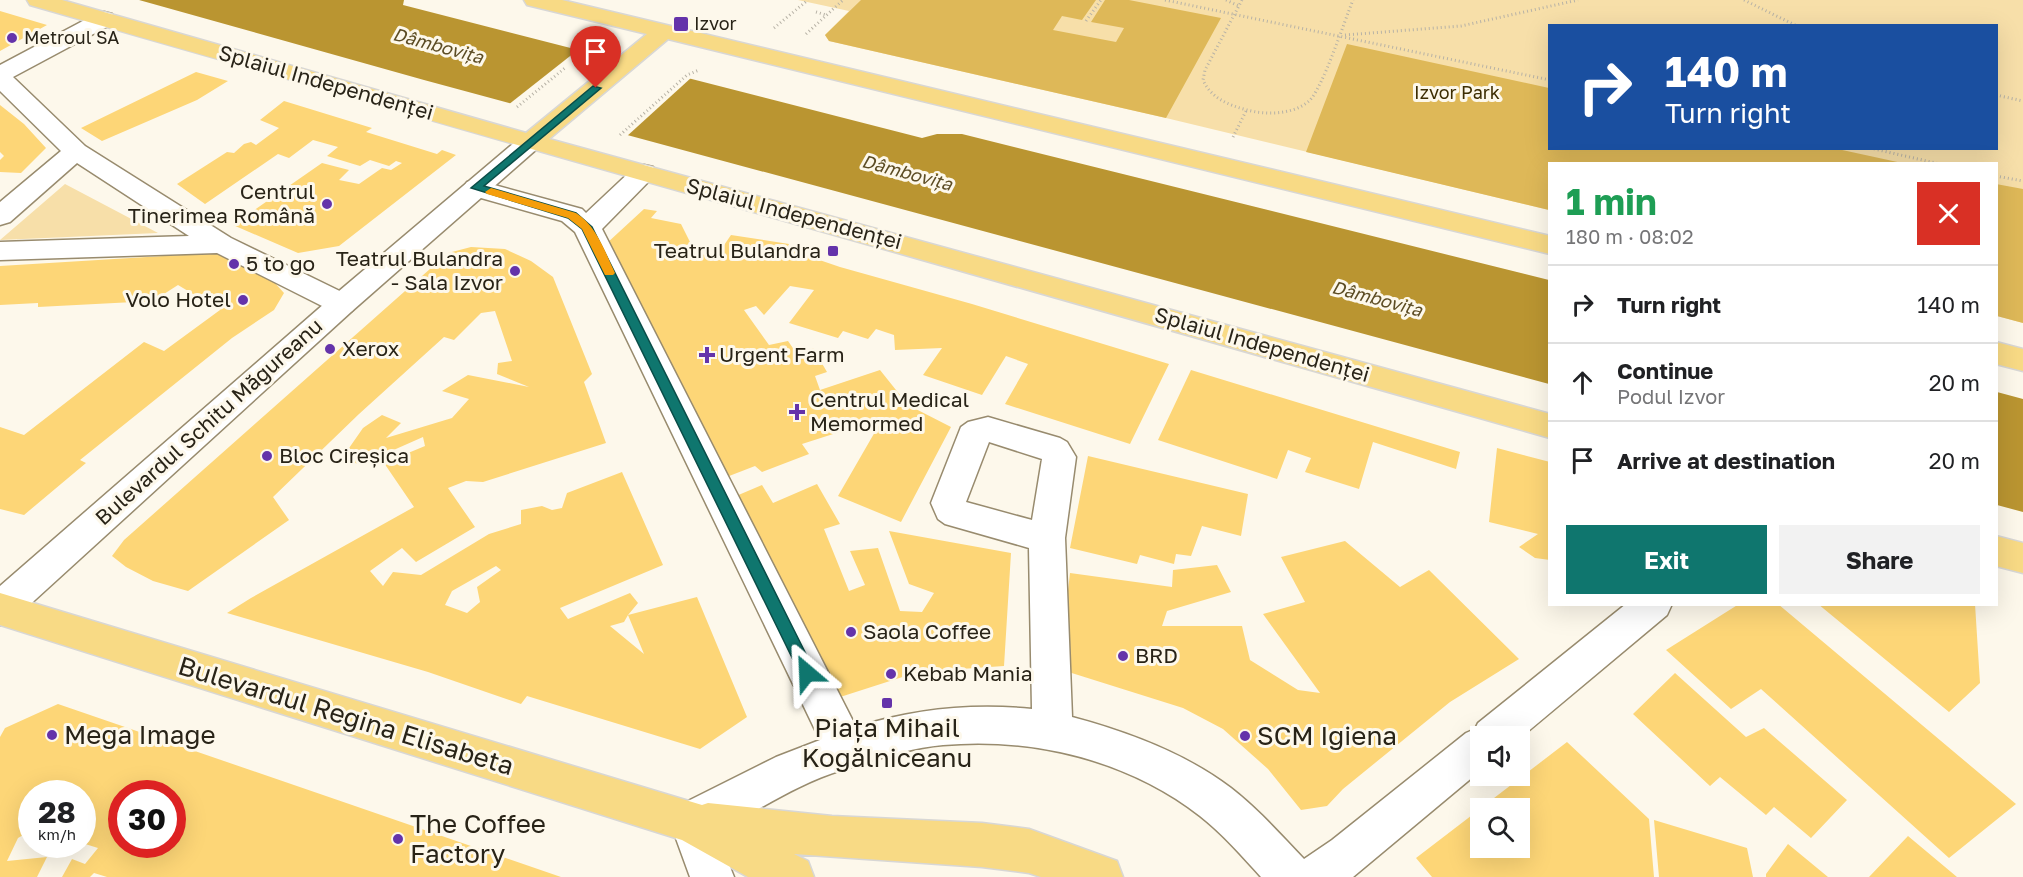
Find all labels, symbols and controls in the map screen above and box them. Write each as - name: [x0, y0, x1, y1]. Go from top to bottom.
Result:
- place label: Izvor: [694, 12, 737, 34]
- marker: Izvor: [672, 15, 690, 33]
- water label: Dâmbovița: [390, 22, 487, 69]
- place label: Metroul SA: [24, 26, 119, 48]
- pin: [570, 26, 621, 88]
- marker: Metroul SA: [5, 31, 19, 45]
- icon: arrive: [579, 35, 612, 68]
- street label: Splaiul Independenței: [216, 39, 437, 125]
- text: 140 m: [1665, 46, 1787, 96]
- icon: right: [1566, 48, 1644, 126]
- park label: Izvor Park: [1414, 81, 1500, 103]
- text: Turn right: [1665, 97, 1791, 129]
- water label: Dâmbovița: [859, 149, 956, 196]
- street label: Splaiul Independenței: [684, 172, 905, 254]
- place label: Centrul Tinerimea Română: [128, 178, 315, 228]
- text: 1 min: [1566, 180, 1657, 223]
- button: close: [1917, 182, 1980, 245]
- marker: Centrul Tinerimea Română: [320, 197, 334, 211]
- text: 180 m · 08:02: [1566, 224, 1694, 248]
- place label: Teatrul Bulandra: [654, 237, 821, 263]
- marker: Teatrul Bulandra: [826, 244, 840, 258]
- place label: Teatrul Bulandra - Sala Izvor: [336, 245, 503, 295]
- place label: 5 to go: [246, 250, 315, 276]
- marker: 5 to go: [227, 257, 241, 271]
- marker: Teatrul Bulandra - Sala Izvor: [508, 264, 522, 278]
- water label: Dâmbovița: [1329, 275, 1426, 322]
- place label: Volo Hotel: [125, 286, 231, 312]
- icon: right: [1566, 288, 1599, 321]
- text: Turn right: [1617, 291, 1721, 318]
- text: 140 m: [1917, 291, 1980, 318]
- marker: Volo Hotel: [236, 293, 250, 307]
- street label: Splaiul Independenței: [1152, 301, 1373, 387]
- street label: Bulevardul Schitu Măgureanu: [89, 312, 327, 530]
- place label: Xerox: [342, 335, 400, 361]
- place label: Urgent Farm: [719, 341, 844, 367]
- marker: Xerox: [323, 342, 337, 356]
- marker: Urgent Farm: [700, 348, 714, 362]
- text: Continue: [1617, 357, 1713, 384]
- icon: ahead: [1566, 366, 1599, 399]
- text: 20 m: [1929, 369, 1980, 396]
- text: Podul Izvor: [1617, 384, 1725, 408]
- place label: Centrul Medical Memormed: [810, 386, 969, 436]
- marker: Centrul Medical Memormed: [788, 403, 806, 421]
- place label: Bloc Cireșica: [279, 442, 409, 468]
- icon: arrive: [1566, 444, 1599, 477]
- text: Arrive at destination: [1617, 447, 1835, 474]
- text: 20 m: [1929, 447, 1980, 474]
- marker: Bloc Cireșica: [260, 449, 274, 463]
- button: Exit: [1566, 525, 1767, 594]
- button: Share: [1779, 525, 1980, 594]
- place label: Saola Coffee: [863, 618, 991, 644]
- marker: Saola Coffee: [844, 625, 858, 639]
- position arrow: [775, 641, 839, 705]
- place label: BRD: [1135, 642, 1178, 668]
- marker: BRD: [1116, 649, 1130, 663]
- street label: Bulevardul Regina Elisabeta: [175, 650, 518, 781]
- place label: Kebab Mania: [903, 660, 1033, 686]
- marker: Kebab Mania: [884, 667, 898, 681]
- marker: Piața Mihail Kogălniceanu: [880, 696, 894, 710]
- place label: Piața Mihail Kogălniceanu: [802, 712, 972, 773]
- place label: Mega Image: [64, 719, 216, 750]
- place label: SCM Igiena: [1257, 720, 1397, 751]
- map controls: [1470, 726, 1530, 858]
- button: sound: [1470, 726, 1530, 786]
- marker: Mega Image: [45, 728, 59, 742]
- marker: SCM Igiena: [1238, 729, 1252, 743]
- speed limit sign: 30: [108, 780, 186, 858]
- text: 28: [38, 794, 76, 830]
- button: search: [1470, 798, 1530, 858]
- place label: The Coffee Factory: [410, 808, 546, 869]
- text: km/h: [38, 825, 76, 843]
- marker: The Coffee Factory: [391, 832, 405, 846]

